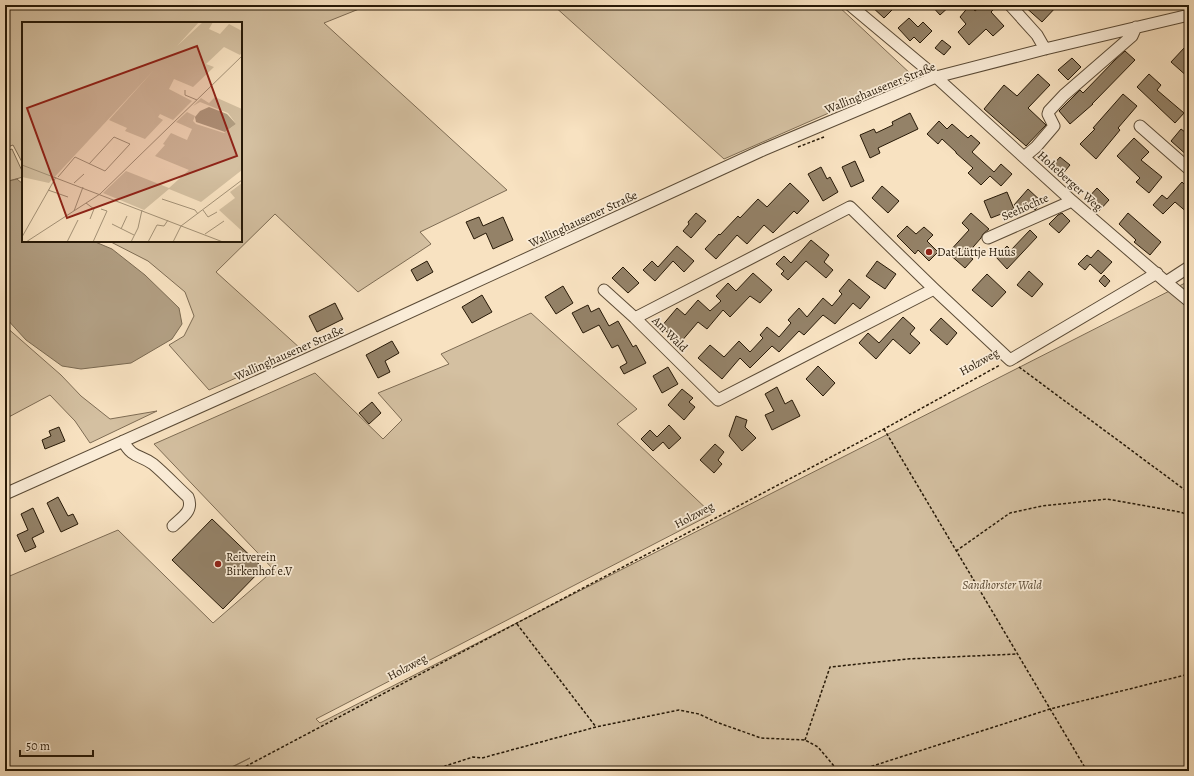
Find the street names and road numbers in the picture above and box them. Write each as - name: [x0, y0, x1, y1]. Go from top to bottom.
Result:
- street label: Wallinghausener Straße: [821, 58, 938, 118]
- street label: Hoheberger Weg: [1034, 147, 1106, 215]
- street label: Wallinghausener Straße: [525, 187, 640, 252]
- street label: Seehöchte: [999, 190, 1051, 224]
- street label: Am Wald: [648, 312, 692, 356]
- street label: Wallinghausener Straße: [231, 322, 346, 385]
- street label: Holzweg: [956, 345, 1002, 379]
- street label: Holzweg: [671, 498, 717, 532]
- street label: Holzweg: [384, 650, 430, 684]

